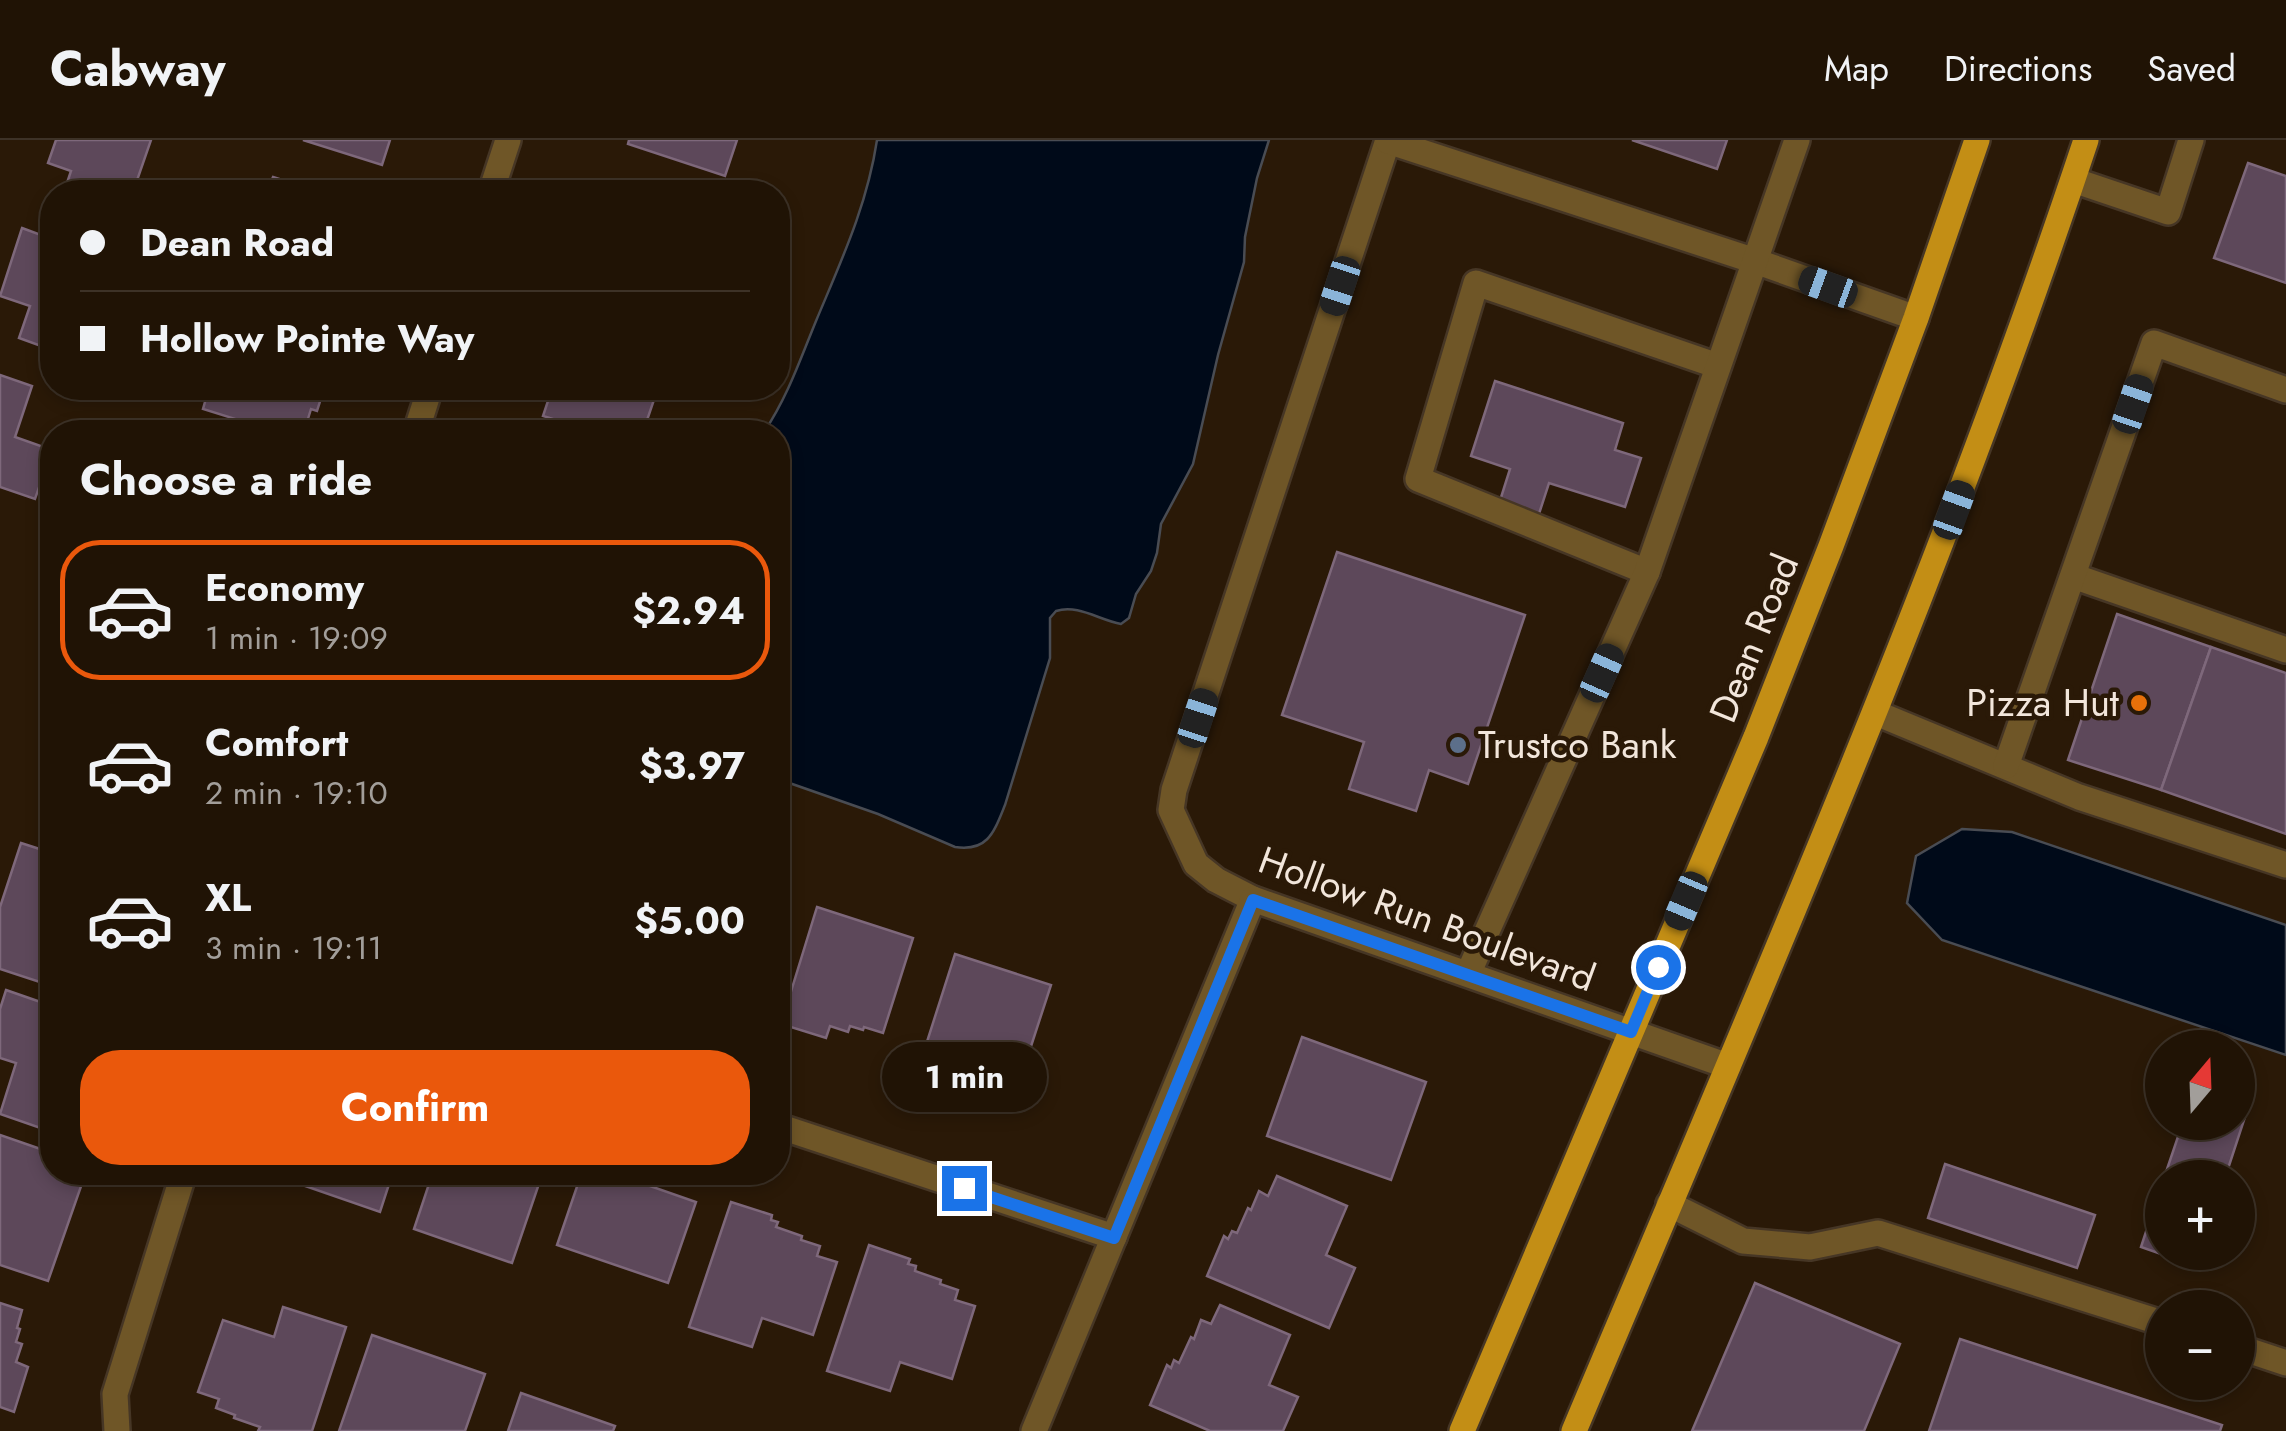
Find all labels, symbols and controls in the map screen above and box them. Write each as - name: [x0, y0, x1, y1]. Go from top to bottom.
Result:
- text: Cabway: [50, 35, 226, 104]
- text: Map: [1824, 44, 1889, 94]
- text: Directions: [1944, 44, 2092, 94]
- text: Saved: [2147, 44, 2236, 94]
- text: Dean Road: [140, 215, 334, 270]
- car: [1316, 253, 1364, 319]
- car: [1795, 263, 1861, 311]
- text: Hollow Pointe Way: [140, 311, 474, 366]
- car: [2109, 371, 2157, 437]
- text: Choose a ride: [80, 447, 372, 512]
- car: [1930, 477, 1978, 543]
- street label: Dean Road: [1695, 545, 1812, 730]
- text: Economy: [205, 560, 364, 615]
- icon: car: [85, 565, 175, 655]
- text: $2.94: [632, 583, 745, 638]
- text: 1 min · 19:09: [205, 615, 388, 661]
- car: [1576, 639, 1628, 707]
- place label: Pizza Hut: [1966, 675, 2119, 730]
- car: [1174, 685, 1222, 751]
- marker: Pizza Hut: [2128, 692, 2150, 714]
- text: Comfort: [205, 715, 348, 770]
- place label: Trustco Bank: [1478, 717, 1677, 772]
- icon: car: [85, 720, 175, 810]
- marker: Trustco Bank: [1447, 734, 1469, 756]
- text: $3.97: [639, 738, 745, 793]
- text: 2 min · 19:10: [205, 770, 388, 816]
- street label: Hollow Run Boulevard: [1251, 832, 1603, 1005]
- car: [1660, 868, 1712, 934]
- text: XL: [205, 870, 251, 925]
- icon: car: [85, 875, 175, 965]
- text: $5.00: [634, 893, 745, 948]
- text: 3 min · 19:11: [205, 925, 382, 971]
- route start: [1636, 945, 1681, 990]
- north arrow: [2145, 1030, 2255, 1140]
- map controls: [2145, 1030, 2255, 1400]
- callout: 1 min: [882, 1043, 1046, 1113]
- button: Confirm: [80, 1050, 750, 1165]
- text: 1 min: [925, 1054, 1004, 1100]
- button: +: [2145, 1160, 2255, 1270]
- route end: [942, 1166, 987, 1211]
- button: −: [2145, 1290, 2255, 1400]

